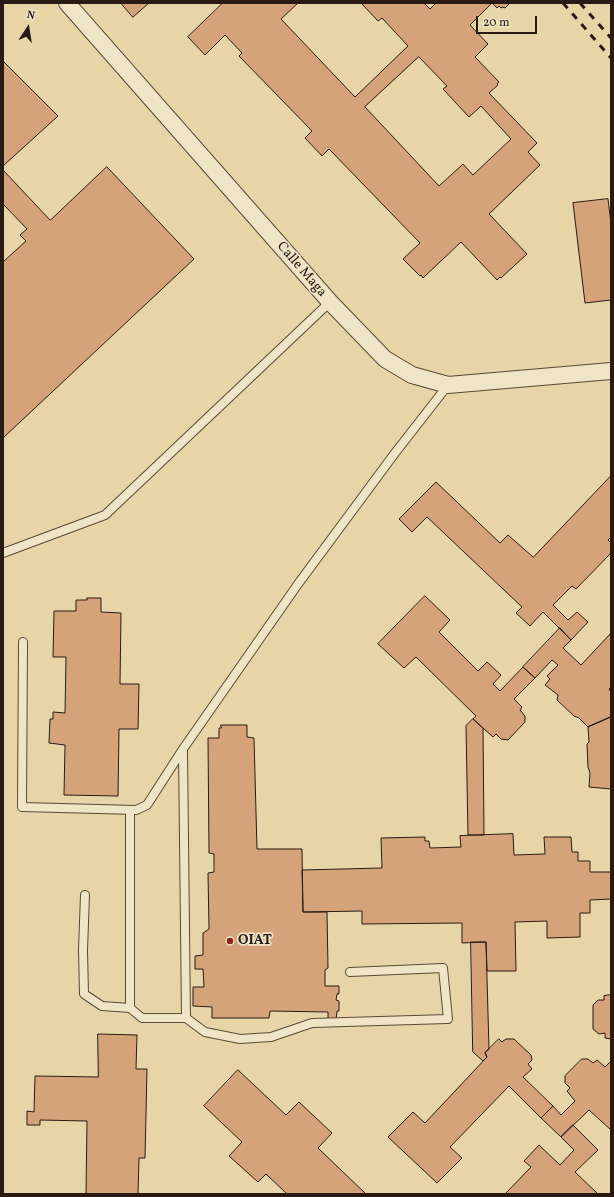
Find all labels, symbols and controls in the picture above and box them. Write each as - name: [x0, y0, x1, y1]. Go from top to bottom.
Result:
- north arrow: [8, 8, 48, 48]
- text: N: [25, 8, 36, 24]
- scale bar: [478, 8, 539, 34]
- text: 20 m: [483, 15, 510, 31]
- street label: Calle Maga: [272, 239, 330, 301]
- place label: OIAT: [238, 933, 272, 949]
- marker: OIAT: [225, 936, 235, 946]

